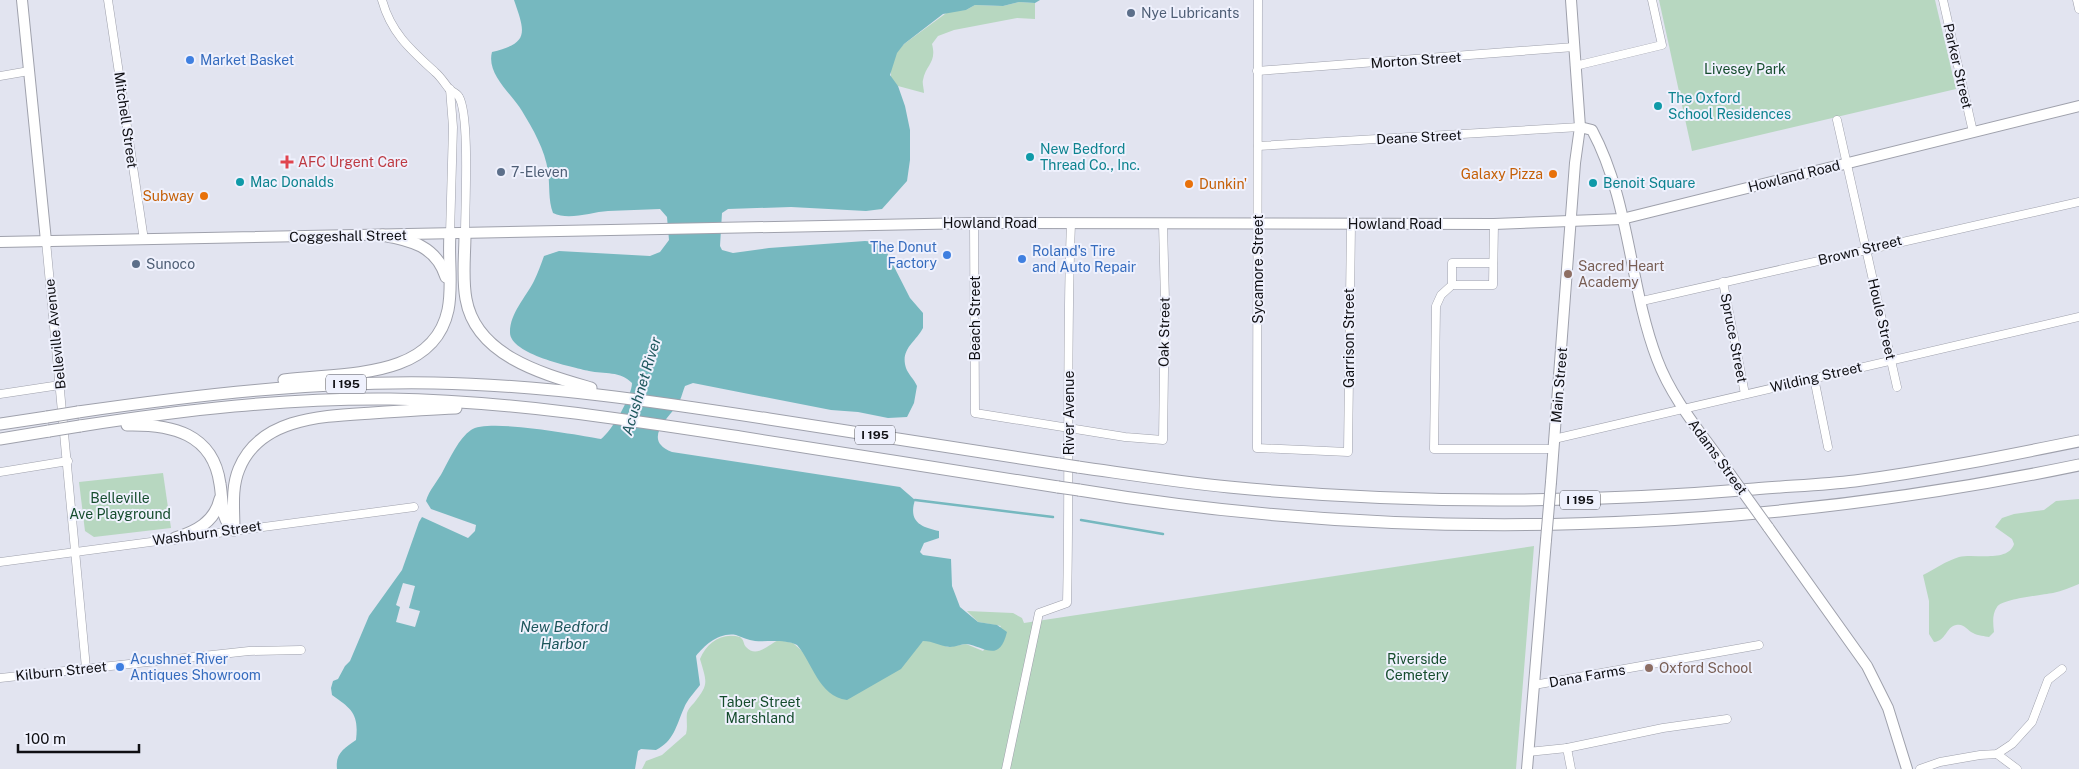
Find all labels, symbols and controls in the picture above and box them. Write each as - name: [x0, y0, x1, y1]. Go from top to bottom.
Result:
- place label: Nye Lubricants: [1141, 5, 1239, 21]
- marker: Nye Lubricants: [1125, 7, 1137, 19]
- street label: Parker Street: [1940, 22, 1976, 110]
- street label: Morton Street: [1370, 49, 1462, 71]
- place label: Market Basket: [200, 52, 294, 68]
- marker: Market Basket: [184, 54, 196, 66]
- park label: Livesey Park: [1704, 61, 1786, 77]
- street label: Mitchell Street: [111, 71, 141, 169]
- place label: The Oxford School Residences: [1668, 90, 1791, 122]
- marker: The Oxford School Residences: [1652, 100, 1664, 112]
- street label: Deane Street: [1376, 127, 1462, 147]
- place label: New Bedford Thread Co., Inc.: [1040, 141, 1140, 173]
- marker: New Bedford Thread Co., Inc.: [1024, 151, 1036, 163]
- place label: AFC Urgent Care: [298, 154, 408, 170]
- marker: AFC Urgent Care: [280, 155, 294, 169]
- street label: Howland Road: [1746, 157, 1842, 195]
- place label: 7-Eleven: [511, 164, 568, 180]
- marker: 7-Eleven: [495, 166, 507, 178]
- place label: Galaxy Pizza: [1461, 166, 1543, 182]
- marker: Galaxy Pizza: [1547, 168, 1559, 180]
- place label: Mac Donalds: [250, 174, 334, 190]
- place label: Benoit Square: [1603, 175, 1696, 191]
- marker: Mac Donalds: [234, 176, 246, 188]
- place label: Dunkin': [1199, 176, 1247, 192]
- marker: Benoit Square: [1587, 177, 1599, 189]
- marker: Dunkin': [1183, 178, 1195, 190]
- place label: Subway: [142, 188, 195, 204]
- marker: Subway: [198, 190, 210, 202]
- street label: Sycamore Street: [1250, 214, 1266, 324]
- street label: Howland Road: [943, 215, 1037, 231]
- street label: Howland Road: [1348, 216, 1442, 232]
- street label: Coggeshall Street: [289, 227, 407, 245]
- street label: Brown Street: [1816, 232, 1904, 268]
- place label: The Donut Factory: [870, 239, 938, 271]
- place label: Roland's Tire and Auto Repair: [1032, 243, 1136, 275]
- marker: The Donut Factory: [941, 249, 953, 261]
- marker: Roland's Tire and Auto Repair: [1016, 253, 1028, 265]
- place label: Sunoco: [146, 256, 195, 272]
- marker: Sunoco: [130, 258, 142, 270]
- place label: Sacred Heart Academy: [1578, 258, 1665, 290]
- marker: Sacred Heart Academy: [1562, 268, 1574, 280]
- street label: Beach Street: [967, 276, 983, 360]
- street label: Houle Street: [1865, 277, 1899, 361]
- street label: Belleville Avenue: [41, 278, 69, 390]
- street label: Garrison Street: [1341, 288, 1357, 388]
- street label: Spruce Street: [1717, 292, 1751, 384]
- street label: Oak Street: [1155, 297, 1173, 367]
- water label: Acushnet River: [618, 335, 664, 437]
- street label: Main Street: [1548, 346, 1570, 424]
- street label: Wilding Street: [1768, 359, 1864, 395]
- street label: River Avenue: [1061, 371, 1077, 455]
- road number: I 195: [326, 374, 366, 394]
- street label: Adams Street: [1685, 416, 1751, 498]
- road number: I 195: [855, 426, 895, 444]
- park label: Belleville Ave Playground: [69, 490, 171, 522]
- road number: I 195: [1560, 490, 1600, 510]
- street label: Washburn Street: [151, 517, 263, 549]
- water label: New Bedford Harbor: [520, 618, 608, 652]
- place label: Acushnet River Antiques Showroom: [130, 651, 261, 683]
- park label: Riverside Cemetery: [1385, 651, 1449, 683]
- street label: Kilburn Street: [15, 658, 107, 684]
- place label: Oxford School: [1659, 660, 1753, 676]
- marker: Acushnet River Antiques Showroom: [114, 661, 126, 673]
- street label: Dana Farms: [1548, 661, 1626, 691]
- marker: Oxford School: [1643, 662, 1655, 674]
- park label: Taber Street Marshland: [719, 694, 801, 726]
- scale bar: [18, 722, 139, 754]
- text: 100 m: [25, 730, 66, 747]

